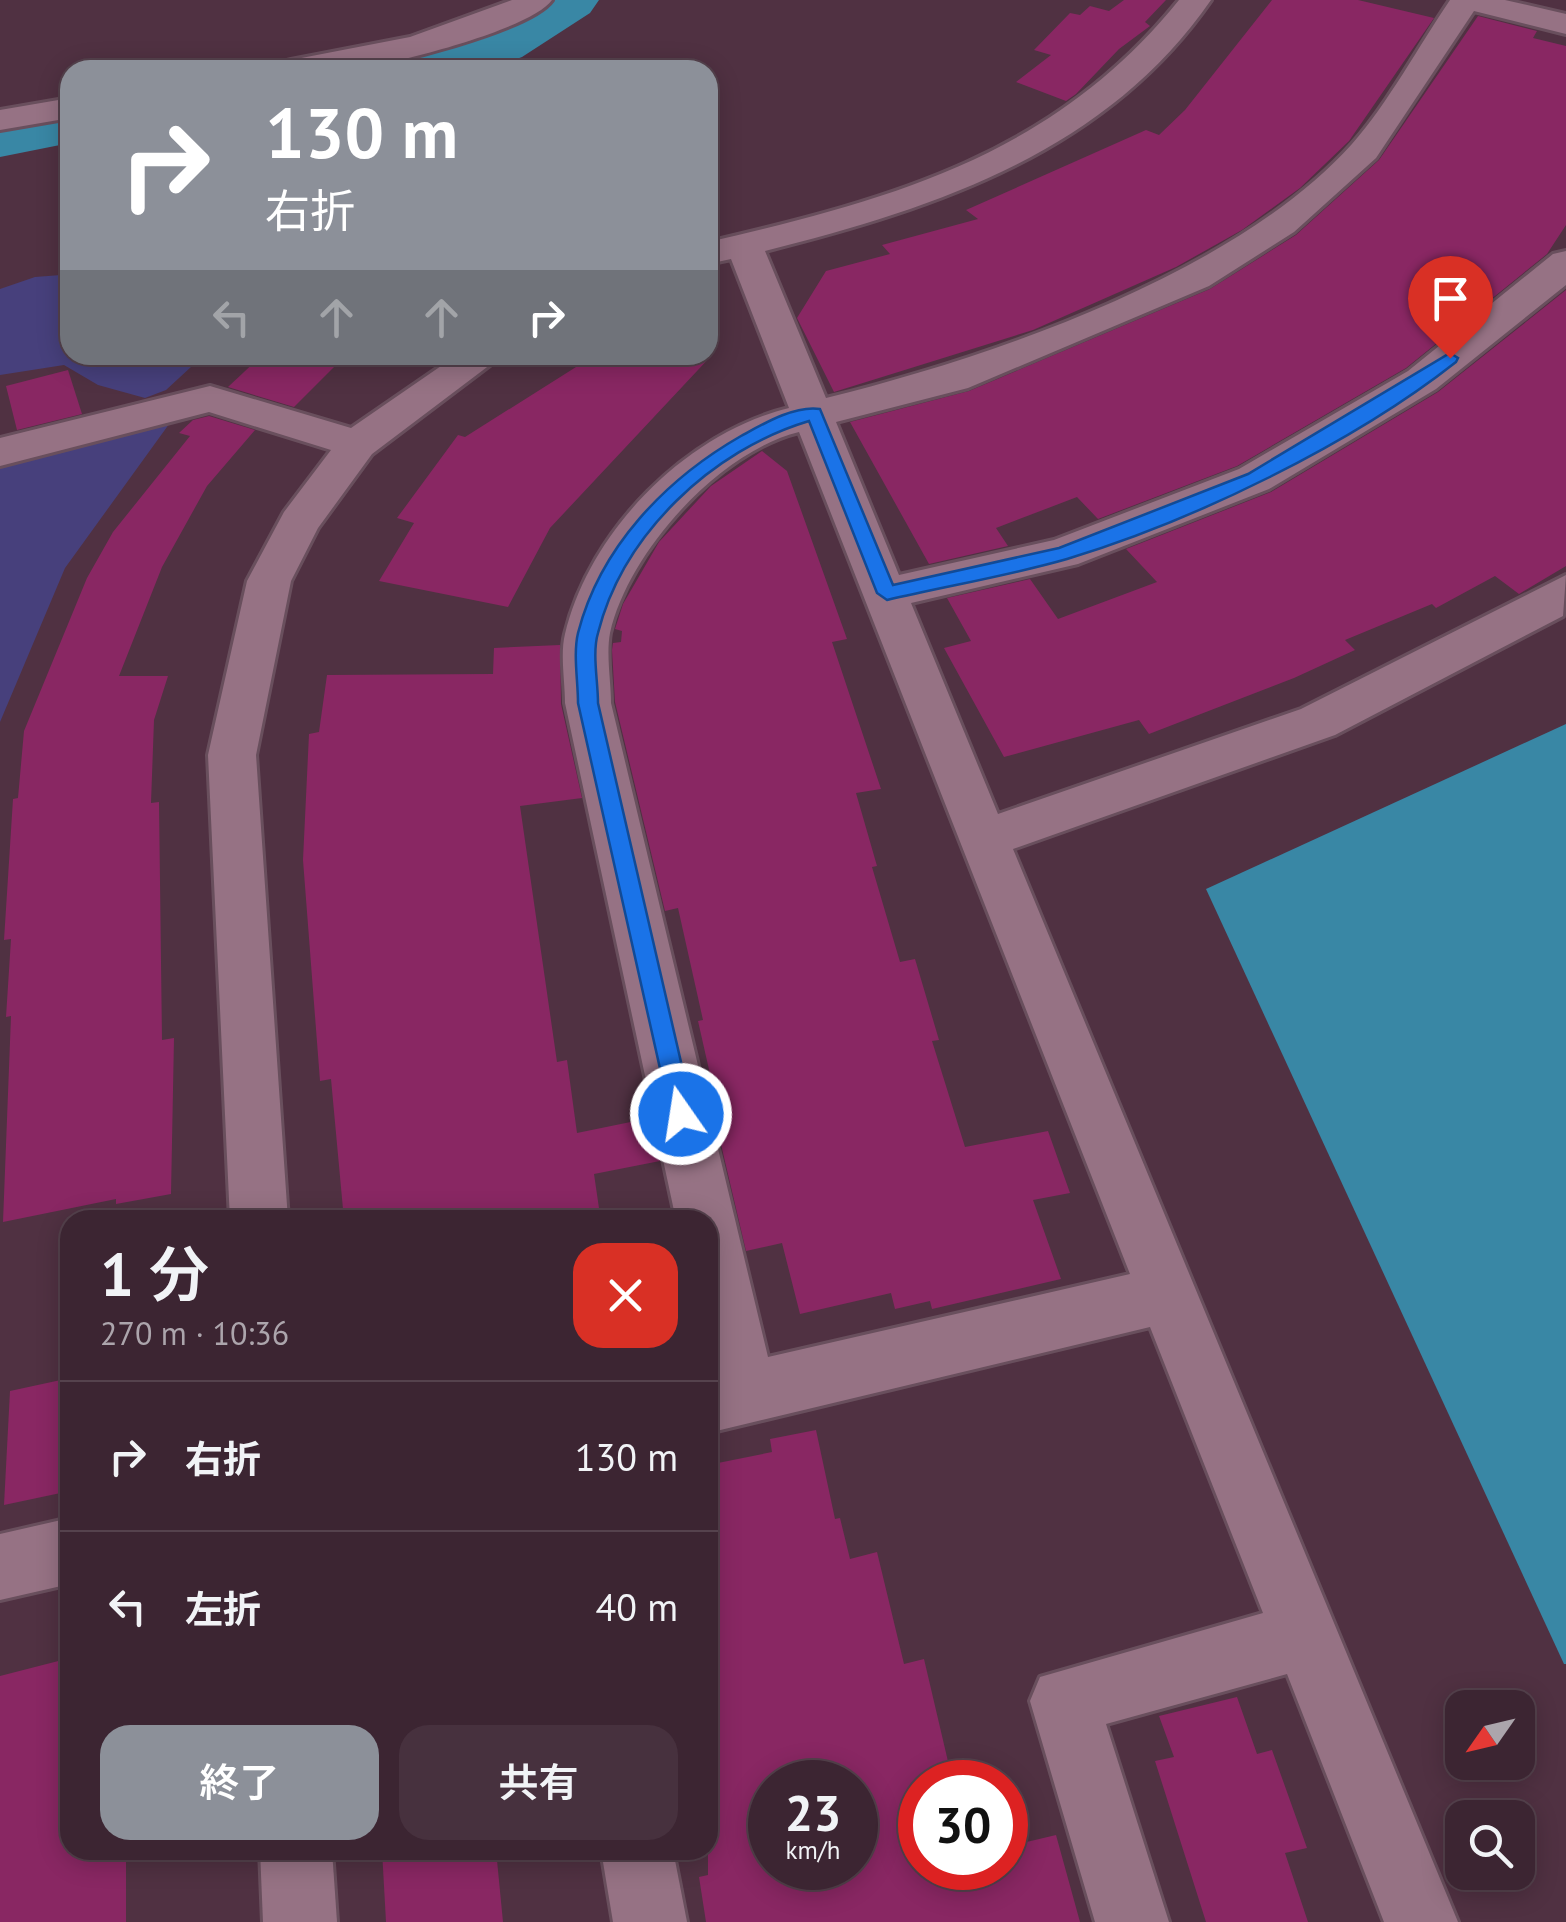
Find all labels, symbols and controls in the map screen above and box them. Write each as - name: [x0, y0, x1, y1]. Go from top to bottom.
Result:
- text: 130 m: [265, 87, 458, 177]
- icon: right: [100, 100, 230, 230]
- text: 右折: [265, 181, 355, 239]
- pin: [1408, 256, 1493, 359]
- icon: arrive: [1423, 271, 1478, 326]
- icon: left: [204, 290, 259, 345]
- icon: ahead: [309, 290, 364, 345]
- icon: ahead: [414, 290, 469, 345]
- icon: right: [519, 290, 574, 345]
- position arrow: [629, 1062, 733, 1166]
- text: 1 分: [100, 1235, 209, 1313]
- button: close: [573, 1243, 678, 1348]
- text: 270 m · 10:36: [100, 1312, 289, 1354]
- icon: right: [100, 1429, 155, 1484]
- text: 130 m: [575, 1432, 678, 1481]
- text: 右折: [185, 1434, 261, 1483]
- icon: left: [100, 1579, 155, 1634]
- text: 40 m: [596, 1582, 678, 1631]
- text: 左折: [185, 1584, 261, 1633]
- north arrow: [1445, 1690, 1535, 1780]
- map controls: [1445, 1690, 1535, 1890]
- button: 終了: [100, 1725, 379, 1840]
- button: 共有: [399, 1725, 678, 1840]
- speed limit sign: 30: [898, 1760, 1028, 1890]
- text: 23: [785, 1780, 841, 1845]
- button: search: [1445, 1800, 1535, 1890]
- text: km/h: [786, 1834, 840, 1866]

